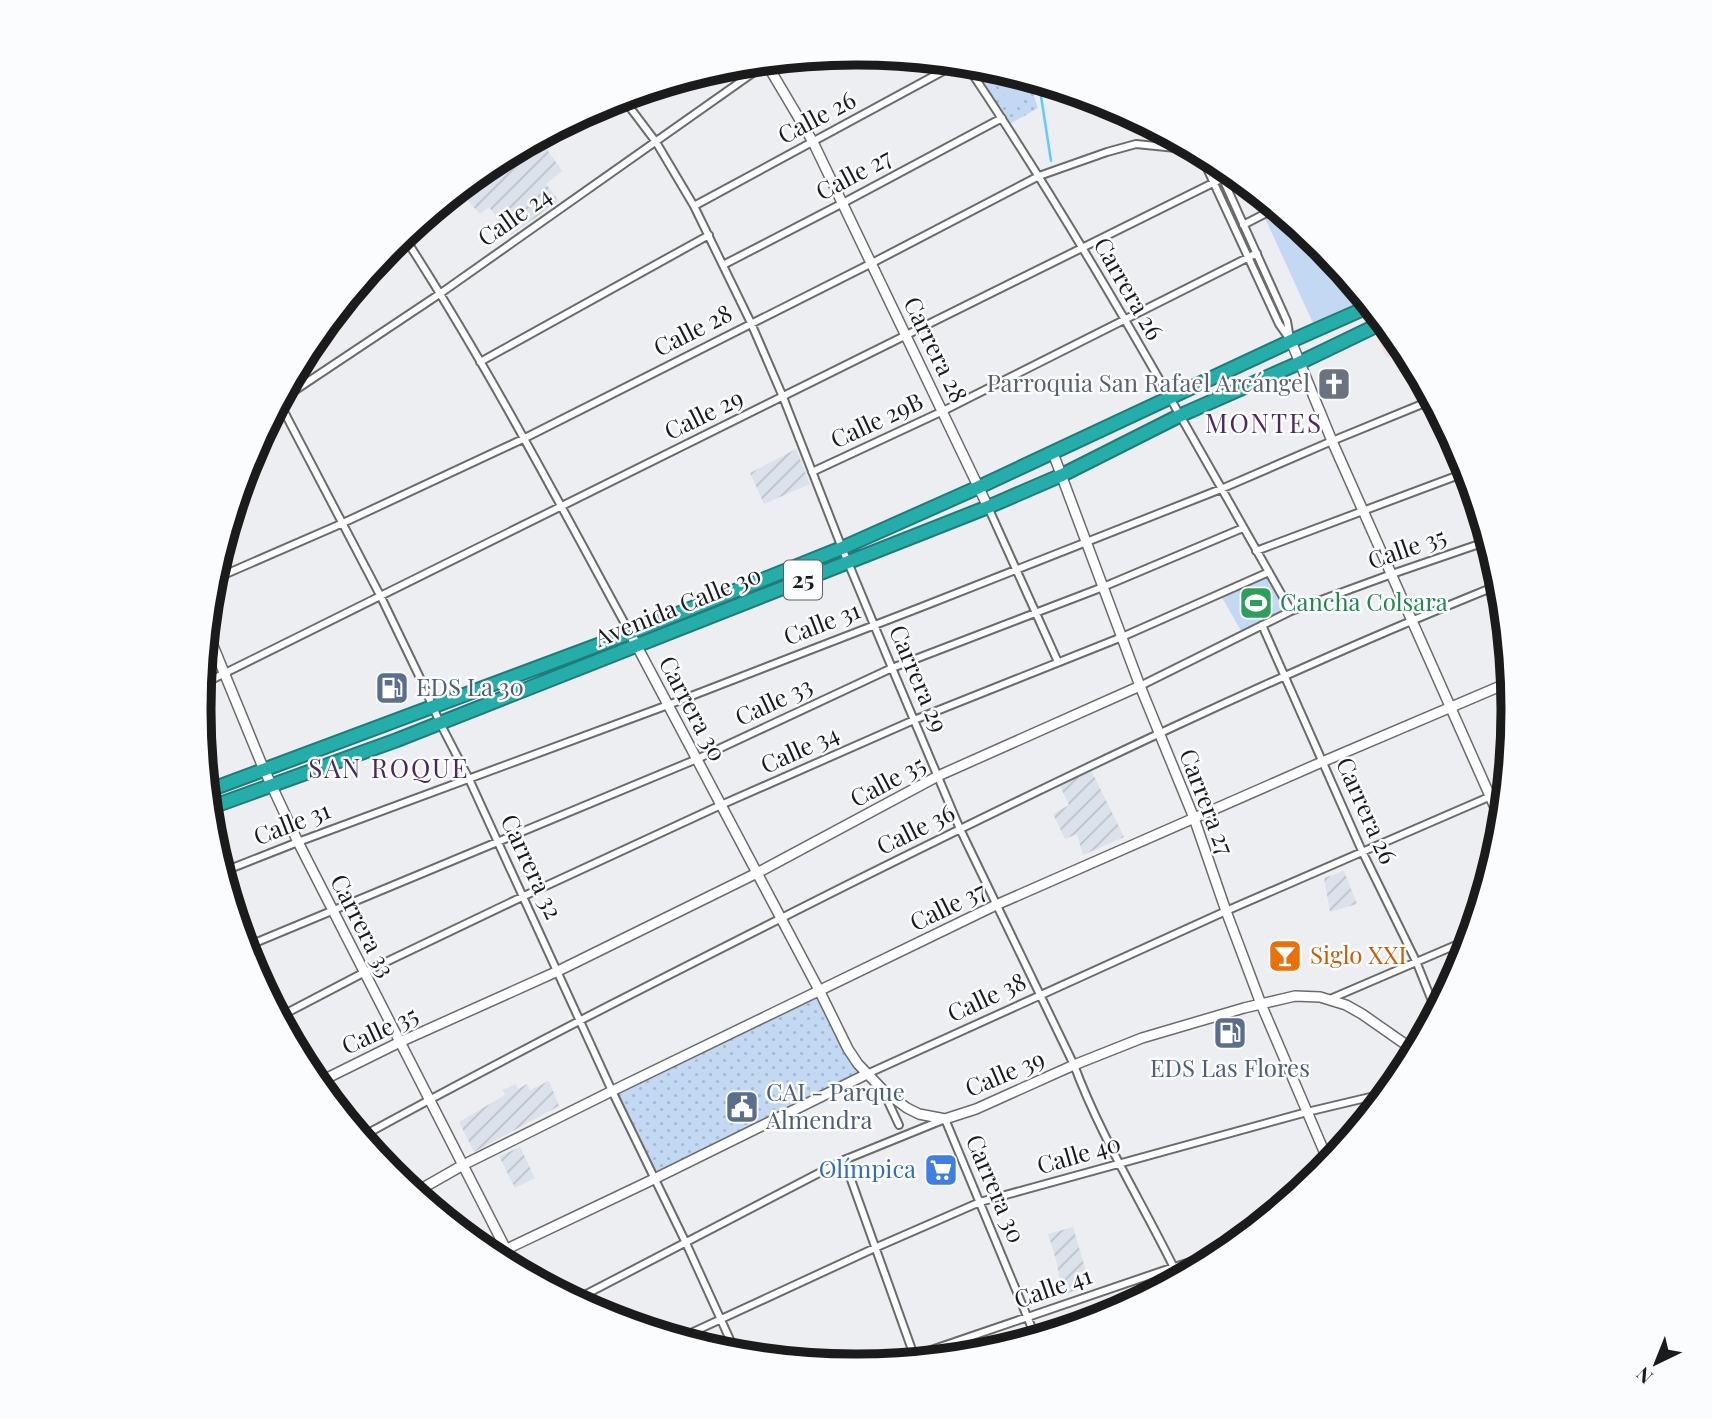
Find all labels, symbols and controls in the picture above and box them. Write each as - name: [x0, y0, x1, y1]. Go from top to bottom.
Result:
- street label: Calle 26: [771, 82, 861, 150]
- street label: Calle 27: [810, 140, 897, 206]
- street label: Calle 24: [471, 178, 557, 252]
- street label: Carrera 26: [1087, 231, 1172, 345]
- street label: Carrera 28: [897, 291, 976, 407]
- street label: Calle 28: [647, 296, 737, 363]
- church icon: Parroquia San Rafael Arcángel: [1315, 365, 1353, 403]
- place label: Parroquia San Rafael Arcángel: [987, 366, 1310, 398]
- street label: Calle 29: [658, 380, 748, 446]
- street label: Calle 29B: [825, 384, 928, 455]
- district label: MONTES: [1205, 405, 1323, 440]
- street label: Calle 35: [1363, 519, 1450, 575]
- street label: Avenida Calle 30: [588, 557, 765, 654]
- road number: 25: [784, 560, 822, 600]
- sports icon: Cancha Colsara: [1237, 584, 1275, 622]
- place label: Cancha Colsara: [1280, 585, 1448, 617]
- street label: Calle 31: [778, 593, 864, 651]
- street label: Carrera 29: [883, 620, 957, 737]
- street label: Carrera 30: [653, 650, 735, 766]
- street label: Calle 33: [729, 668, 817, 732]
- fuel station icon: EDS La 30: [373, 669, 411, 707]
- place label: EDS La 30: [416, 670, 524, 702]
- street label: Calle 34: [755, 717, 843, 780]
- street label: Carrera 27: [1173, 744, 1243, 859]
- street label: Calle 35: [844, 747, 930, 813]
- district label: SAN ROQUE: [308, 750, 470, 785]
- street label: Carrera 26: [1330, 752, 1406, 869]
- street label: Calle 31: [248, 793, 334, 851]
- street label: Calle 36: [871, 796, 960, 861]
- street label: Carrera 32: [495, 809, 571, 924]
- street label: Carrera 33: [324, 868, 403, 982]
- street label: Calle 37: [904, 873, 991, 937]
- bar icon: Siglo XXI: [1266, 937, 1304, 975]
- place label: Siglo XXI: [1310, 938, 1407, 970]
- street label: Calle 38: [942, 964, 1031, 1028]
- street label: Calle 35: [336, 998, 423, 1061]
- fuel station icon: EDS Las Flores: [1211, 1014, 1249, 1052]
- street label: Calle 39: [960, 1041, 1049, 1103]
- place label: EDS Las Flores: [1150, 1051, 1310, 1083]
- place label: CAI - Parque Almendra: [765, 1075, 905, 1135]
- public building icon: CAI - Parque Almendra: [723, 1088, 761, 1126]
- street label: Calle 40: [1033, 1126, 1124, 1180]
- street label: Carrera 30: [960, 1129, 1034, 1247]
- supermarket icon: Olímpica: [922, 1151, 960, 1189]
- place label: Olímpica: [819, 1152, 916, 1184]
- street label: Calle 41: [1009, 1258, 1096, 1314]
- north arrow: [1621, 1328, 1691, 1398]
- text: N: [1630, 1362, 1658, 1390]

